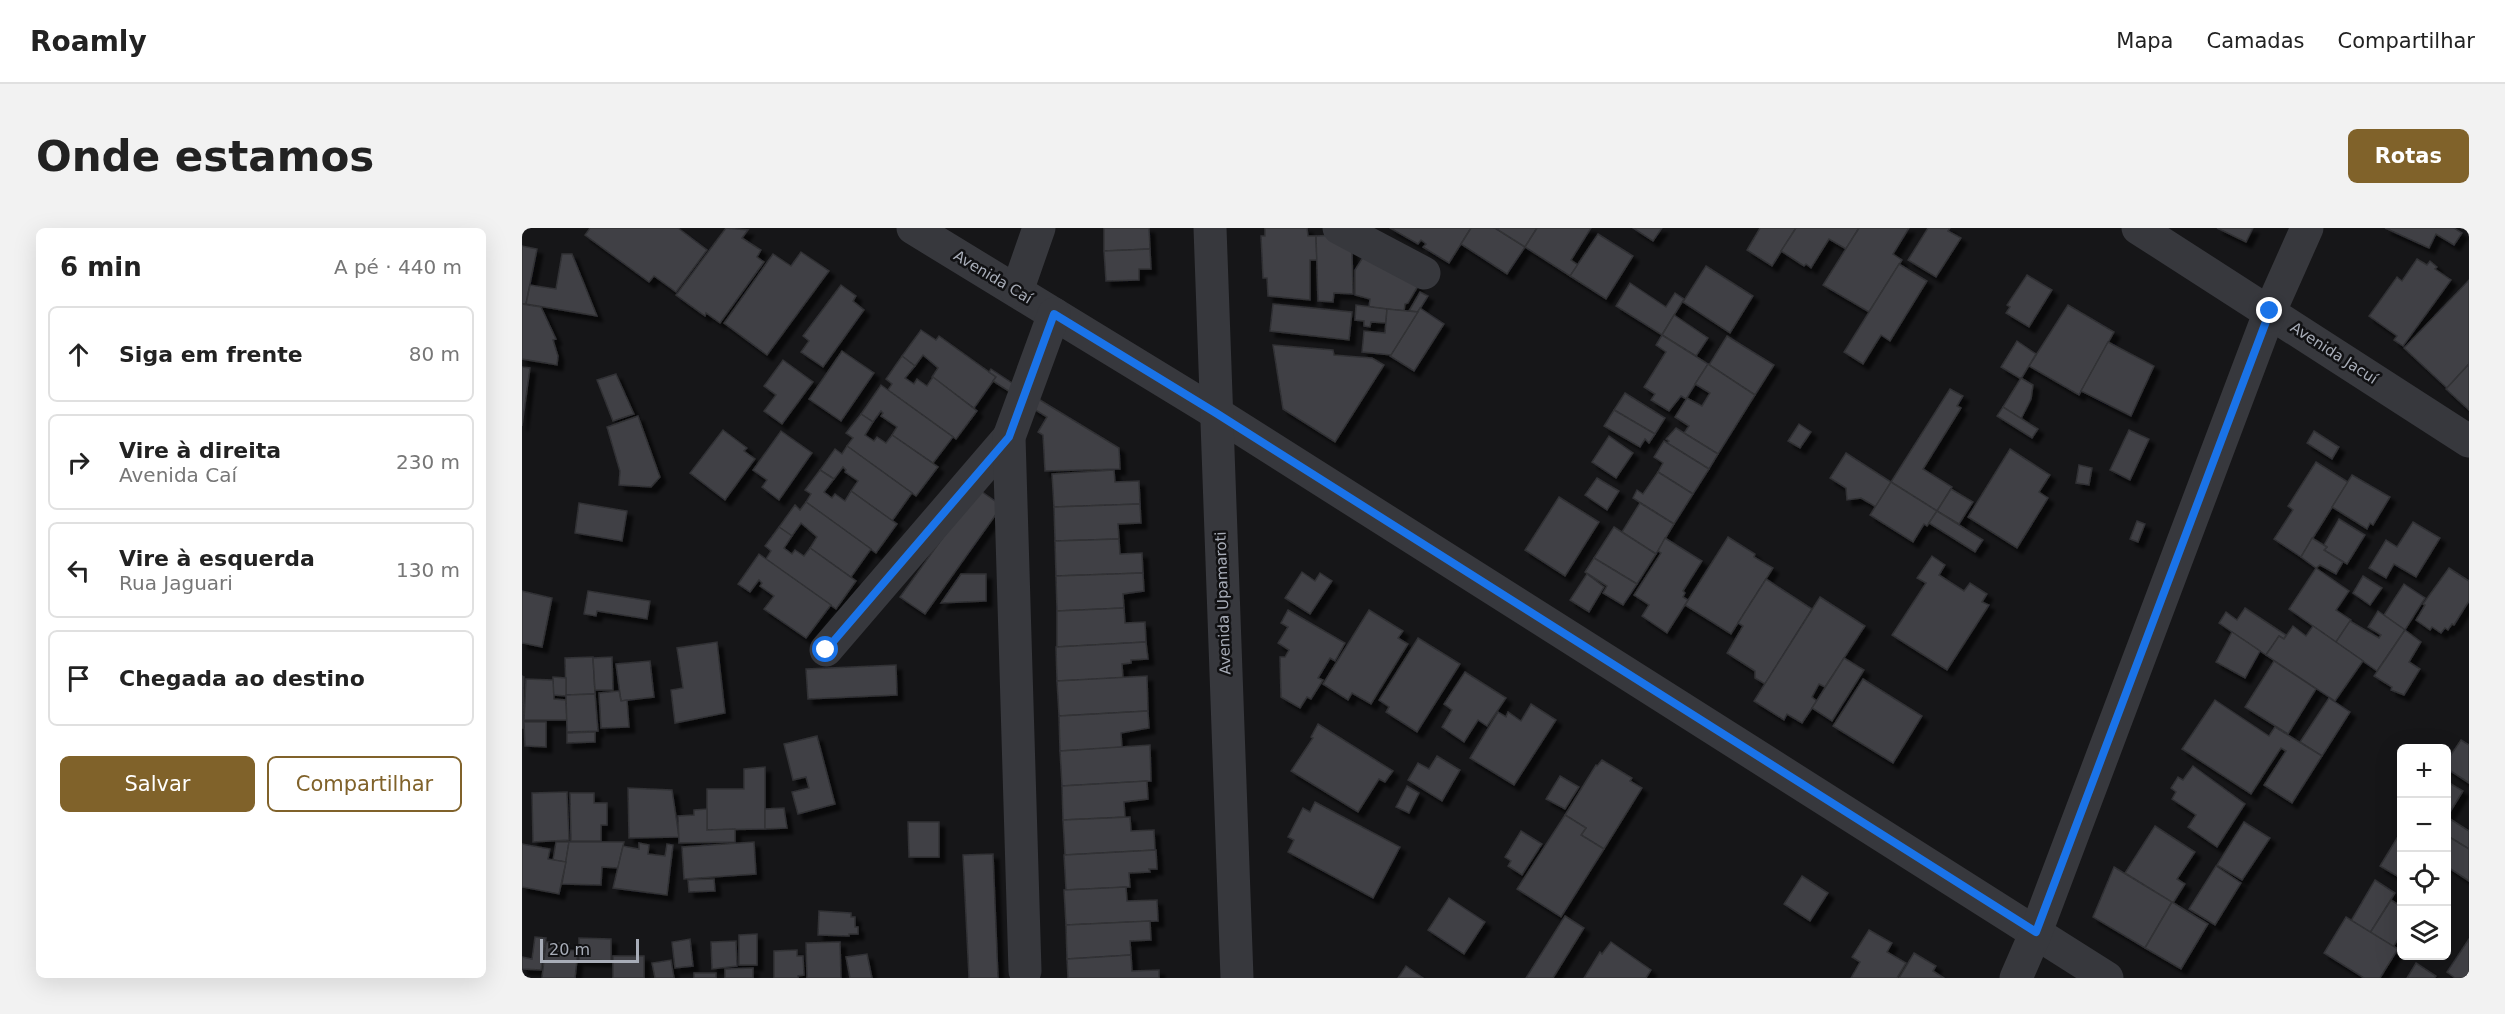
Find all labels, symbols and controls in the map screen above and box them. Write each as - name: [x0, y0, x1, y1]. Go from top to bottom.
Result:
- text: Roamly: [30, 25, 147, 58]
- text: Mapa: [2116, 29, 2173, 53]
- text: Camadas: [2206, 29, 2304, 53]
- text: Compartilhar: [2337, 29, 2475, 53]
- button: Rotas: [2348, 129, 2469, 183]
- text: Onde estamos: [36, 132, 374, 181]
- street label: Avenida Caí: [950, 246, 1036, 308]
- text: 6 min: [60, 252, 142, 282]
- text: A pé · 440 m: [334, 255, 462, 279]
- route end: [2256, 297, 2282, 323]
- street label: Avenida Jacuí: [2287, 318, 2382, 388]
- icon: ahead: [62, 338, 95, 371]
- text: Siga em frente: [119, 342, 303, 367]
- text: 80 m: [409, 342, 460, 366]
- text: Vire à direita: [119, 438, 281, 463]
- icon: right: [62, 446, 95, 479]
- text: 230 m: [396, 450, 460, 474]
- text: Avenida Caí: [119, 463, 237, 487]
- street label: Avenida Upamaroti: [1212, 531, 1234, 675]
- text: Vire à esquerda: [119, 546, 315, 571]
- icon: left: [62, 554, 95, 587]
- text: 130 m: [396, 558, 460, 582]
- text: Rua Jaguari: [119, 571, 233, 595]
- route start: [812, 636, 838, 662]
- icon: arrive: [62, 662, 95, 695]
- text: Chegada ao destino: [119, 666, 365, 691]
- map controls: [2397, 744, 2451, 960]
- button: +: [2397, 744, 2451, 798]
- button: Salvar: [60, 756, 255, 812]
- button: Compartilhar: [267, 756, 462, 812]
- button: −: [2397, 798, 2451, 852]
- button: locate: [2397, 852, 2451, 906]
- button: layers: [2397, 906, 2451, 960]
- scale bar: [540, 936, 639, 964]
- text: 20 m: [549, 940, 590, 959]

